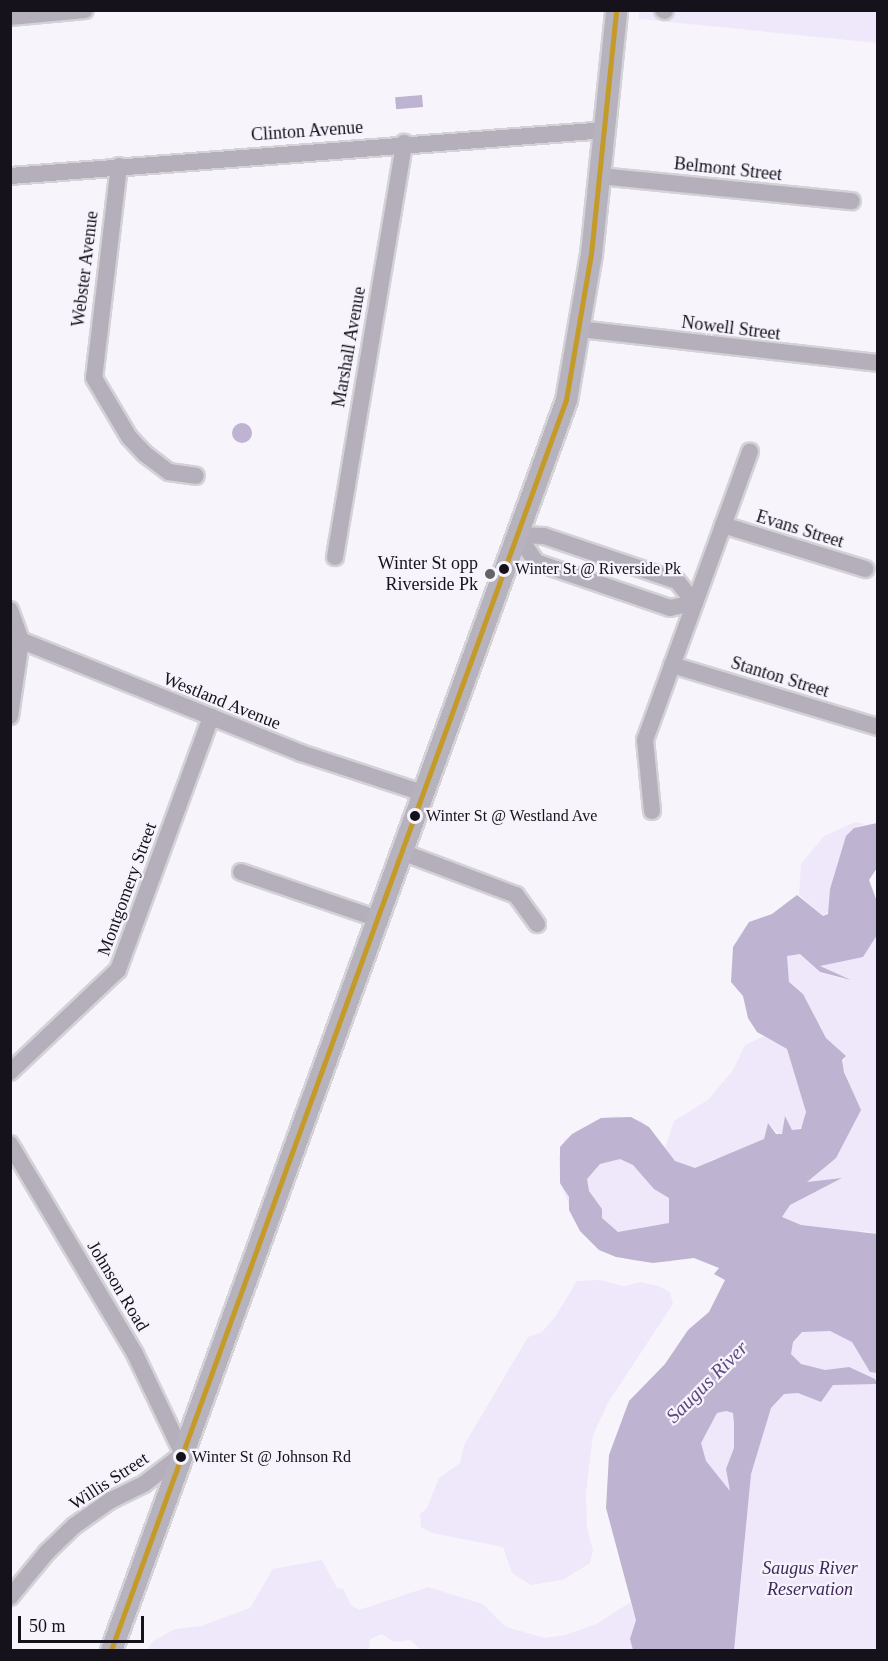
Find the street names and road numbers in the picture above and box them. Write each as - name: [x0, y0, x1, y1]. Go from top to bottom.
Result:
- street label: Clinton Avenue: [250, 116, 364, 146]
- street label: Belmont Street: [673, 153, 783, 185]
- street label: Webster Avenue: [67, 209, 103, 329]
- street label: Marshall Avenue: [328, 284, 370, 410]
- street label: Nowell Street: [680, 311, 782, 345]
- street label: Evans Street: [754, 505, 846, 553]
- street label: Stanton Street: [728, 652, 832, 702]
- street label: Westland Avenue: [160, 667, 284, 735]
- street label: Montgomery Street: [93, 819, 161, 959]
- street label: Johnson Road: [83, 1237, 153, 1335]
- street label: Willis Street: [65, 1447, 153, 1515]

